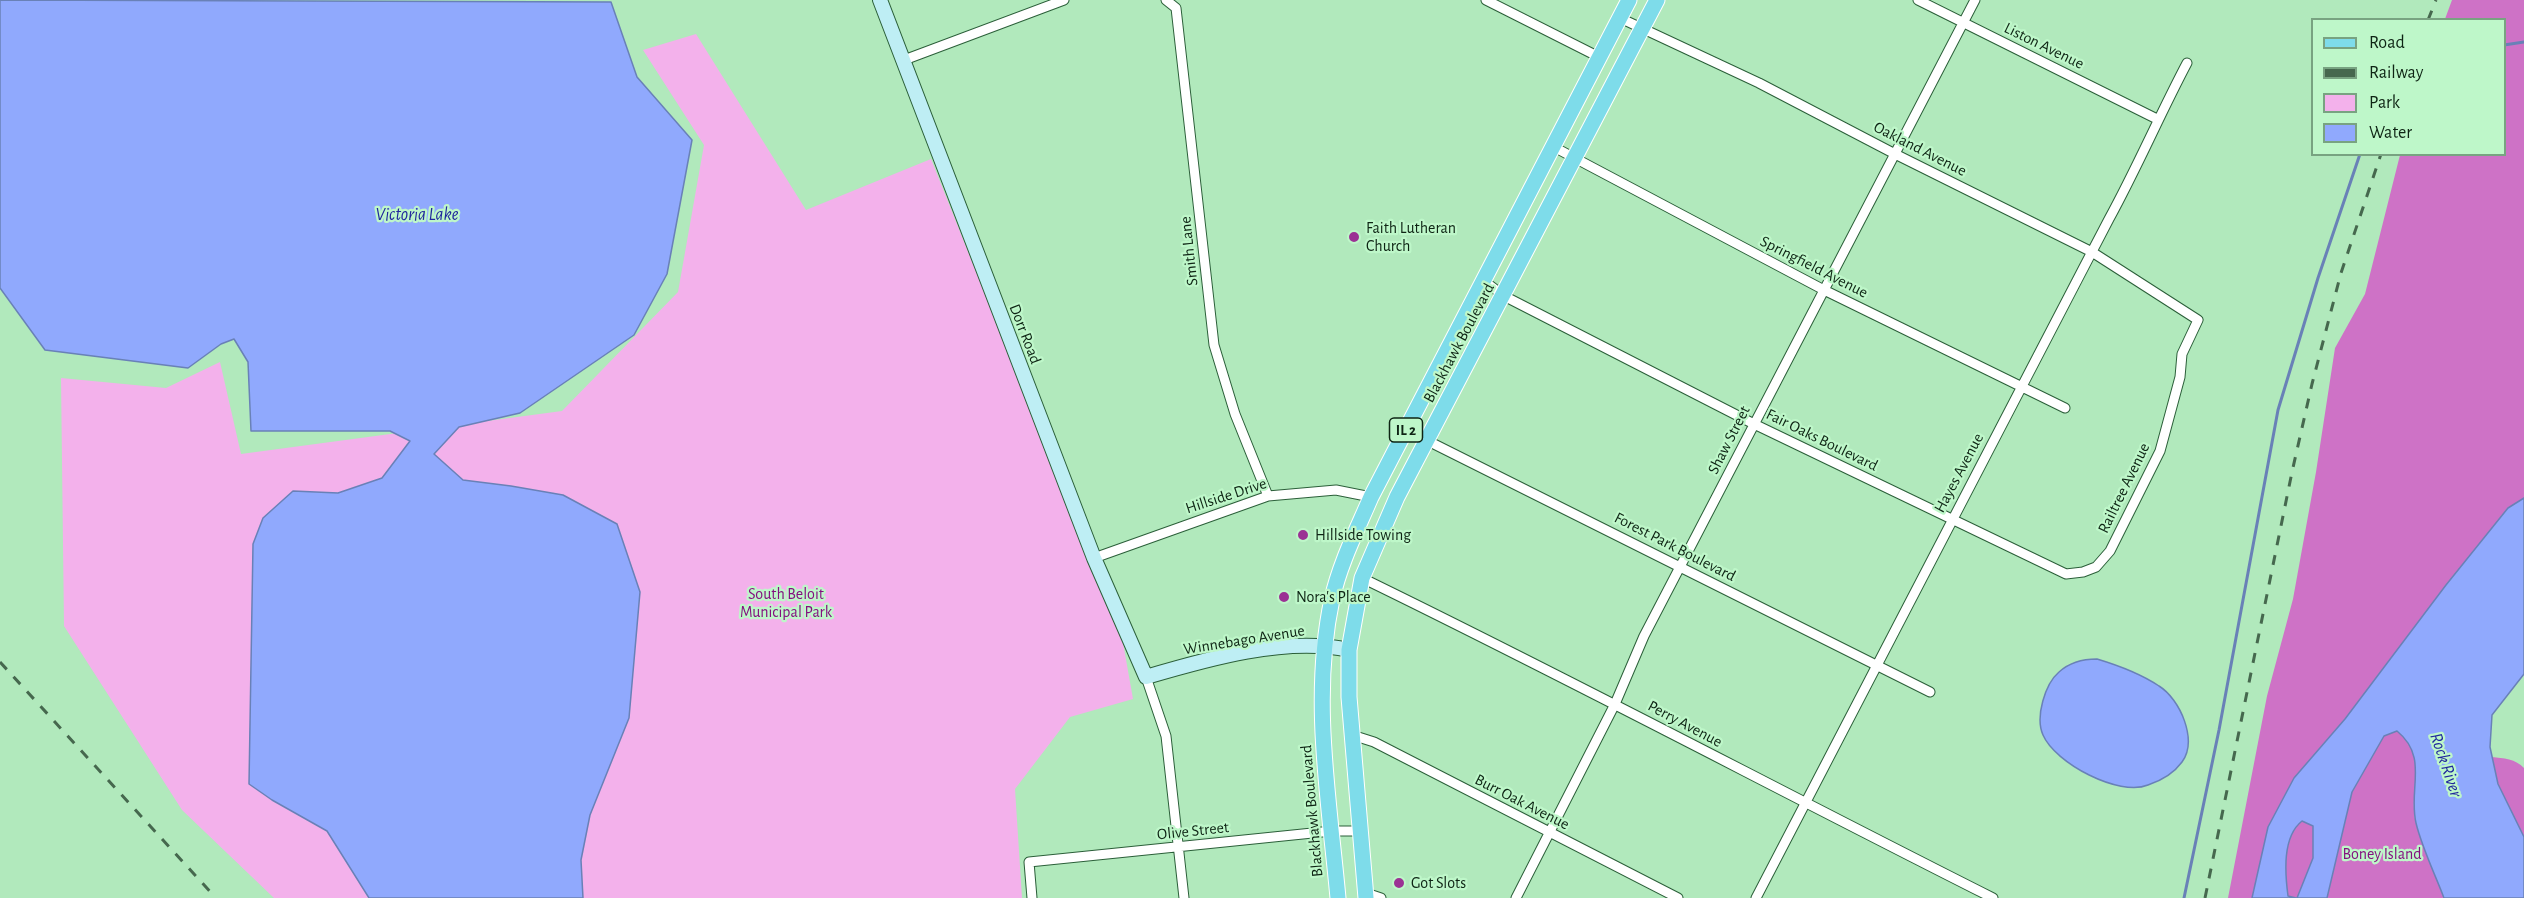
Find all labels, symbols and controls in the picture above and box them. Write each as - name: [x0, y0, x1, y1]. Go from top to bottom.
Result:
- street label: Liston Avenue: [2001, 18, 2087, 74]
- legend: [2311, 18, 2506, 156]
- text: Road: [2369, 34, 2405, 52]
- text: Railway: [2369, 64, 2423, 82]
- text: Park: [2369, 94, 2400, 112]
- street label: Oakland Avenue: [1870, 117, 1970, 181]
- text: Water: [2369, 124, 2412, 142]
- water label: Victoria Lake: [376, 204, 458, 226]
- street label: Smith Lane: [1176, 215, 1202, 287]
- place label: Faith Lutheran Church: [1366, 218, 1456, 256]
- marker: Faith Lutheran Church: [1347, 230, 1361, 244]
- street label: Springfield Avenue: [1757, 232, 1871, 302]
- street label: Blackhawk Boulevard: [1419, 280, 1499, 406]
- street label: Dorr Road: [1005, 301, 1045, 367]
- street label: Shaw Street: [1704, 403, 1754, 477]
- street label: Fair Oaks Boulevard: [1763, 405, 1881, 475]
- road number: IL 2: [1390, 418, 1422, 442]
- street label: Hayes Avenue: [1930, 430, 1988, 516]
- street label: Railtree Avenue: [2094, 440, 2154, 536]
- street label: Hillside Drive: [1183, 474, 1269, 518]
- street label: Forest Park Boulevard: [1611, 508, 1739, 586]
- place label: Hillside Towing: [1315, 525, 1411, 545]
- marker: Hillside Towing: [1296, 528, 1310, 542]
- park label: South Beloit Municipal Park: [740, 584, 832, 622]
- place label: Nora's Place: [1296, 587, 1371, 607]
- marker: Nora's Place: [1277, 590, 1291, 604]
- street label: Winnebago Avenue: [1182, 621, 1306, 659]
- street label: Perry Avenue: [1644, 696, 1726, 752]
- water label: Rock River: [2425, 730, 2467, 800]
- street label: Blackhawk Boulevard: [1297, 744, 1327, 878]
- street label: Burr Oak Avenue: [1471, 770, 1573, 834]
- street label: Olive Street: [1156, 818, 1230, 844]
- park label: Boney Island: [2343, 844, 2421, 864]
- place label: Got Slots: [1411, 873, 1466, 893]
- marker: Got Slots: [1392, 876, 1406, 890]

